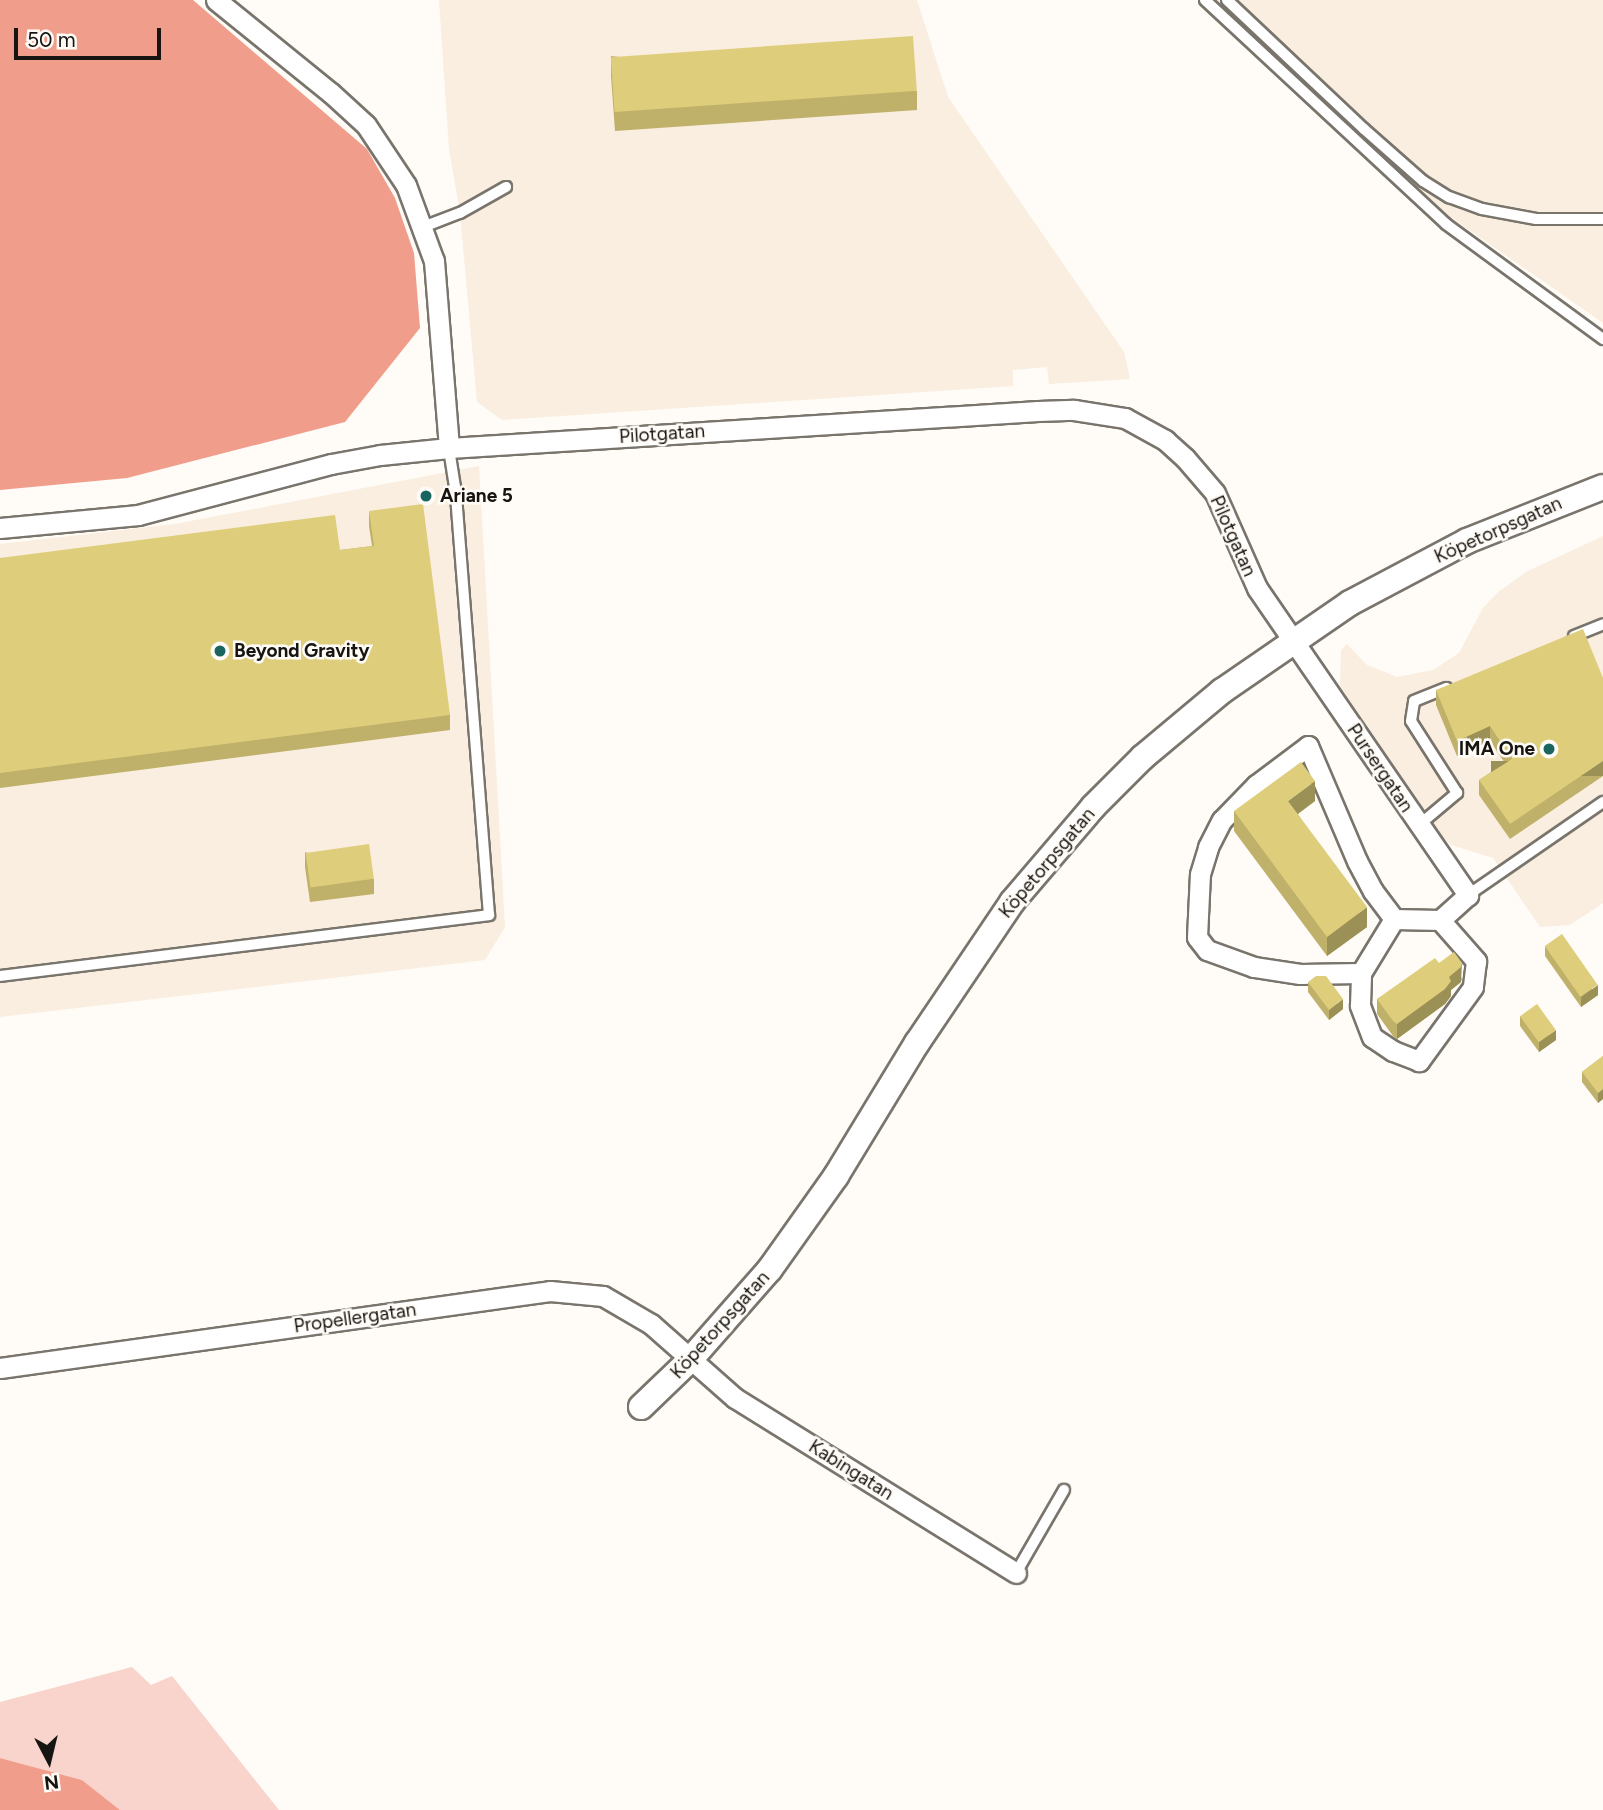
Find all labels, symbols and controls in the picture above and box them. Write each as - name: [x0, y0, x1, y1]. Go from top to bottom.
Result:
- scale bar: [18, 14, 164, 58]
- text: 50 m: [27, 27, 76, 52]
- street label: Pilotgatan: [618, 420, 706, 448]
- place label: Ariane 5: [440, 485, 513, 507]
- marker: Ariane 5: [418, 488, 434, 504]
- street label: Pilotgatan: [1205, 492, 1261, 580]
- street label: Köpetorpsgatan: [1431, 492, 1565, 568]
- place label: Beyond Gravity: [234, 640, 369, 662]
- marker: Beyond Gravity: [212, 643, 228, 659]
- street label: Pursergatan: [1342, 719, 1418, 817]
- place label: IMA One: [1459, 738, 1535, 760]
- marker: IMA One: [1541, 741, 1557, 757]
- street label: Köpetorpsgatan: [994, 803, 1100, 923]
- street label: Köpetorpsgatan: [666, 1266, 774, 1384]
- street label: Propellergatan: [292, 1298, 418, 1338]
- street label: Kabingatan: [804, 1435, 898, 1505]
- north arrow: [14, 1726, 84, 1796]
- text: N: [43, 1770, 60, 1795]

